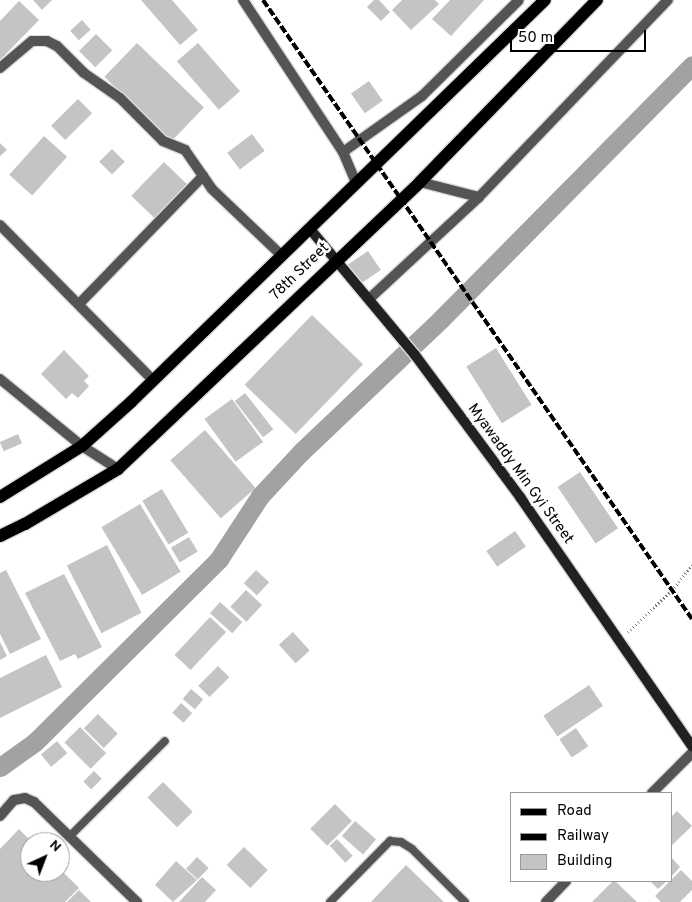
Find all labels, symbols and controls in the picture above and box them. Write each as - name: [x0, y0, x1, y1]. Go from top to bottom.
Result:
- scale bar: [512, 20, 648, 52]
- text: 50 m: [518, 29, 553, 48]
- street label: 78th Street: [267, 240, 333, 304]
- street label: Myawaddy Min Gyi Street: [463, 400, 577, 548]
- legend: [510, 792, 672, 882]
- text: Road: [557, 802, 592, 821]
- text: Railway: [557, 827, 609, 846]
- north arrow: [20, 832, 70, 882]
- text: N: [45, 837, 64, 856]
- text: Building: [557, 852, 612, 871]

